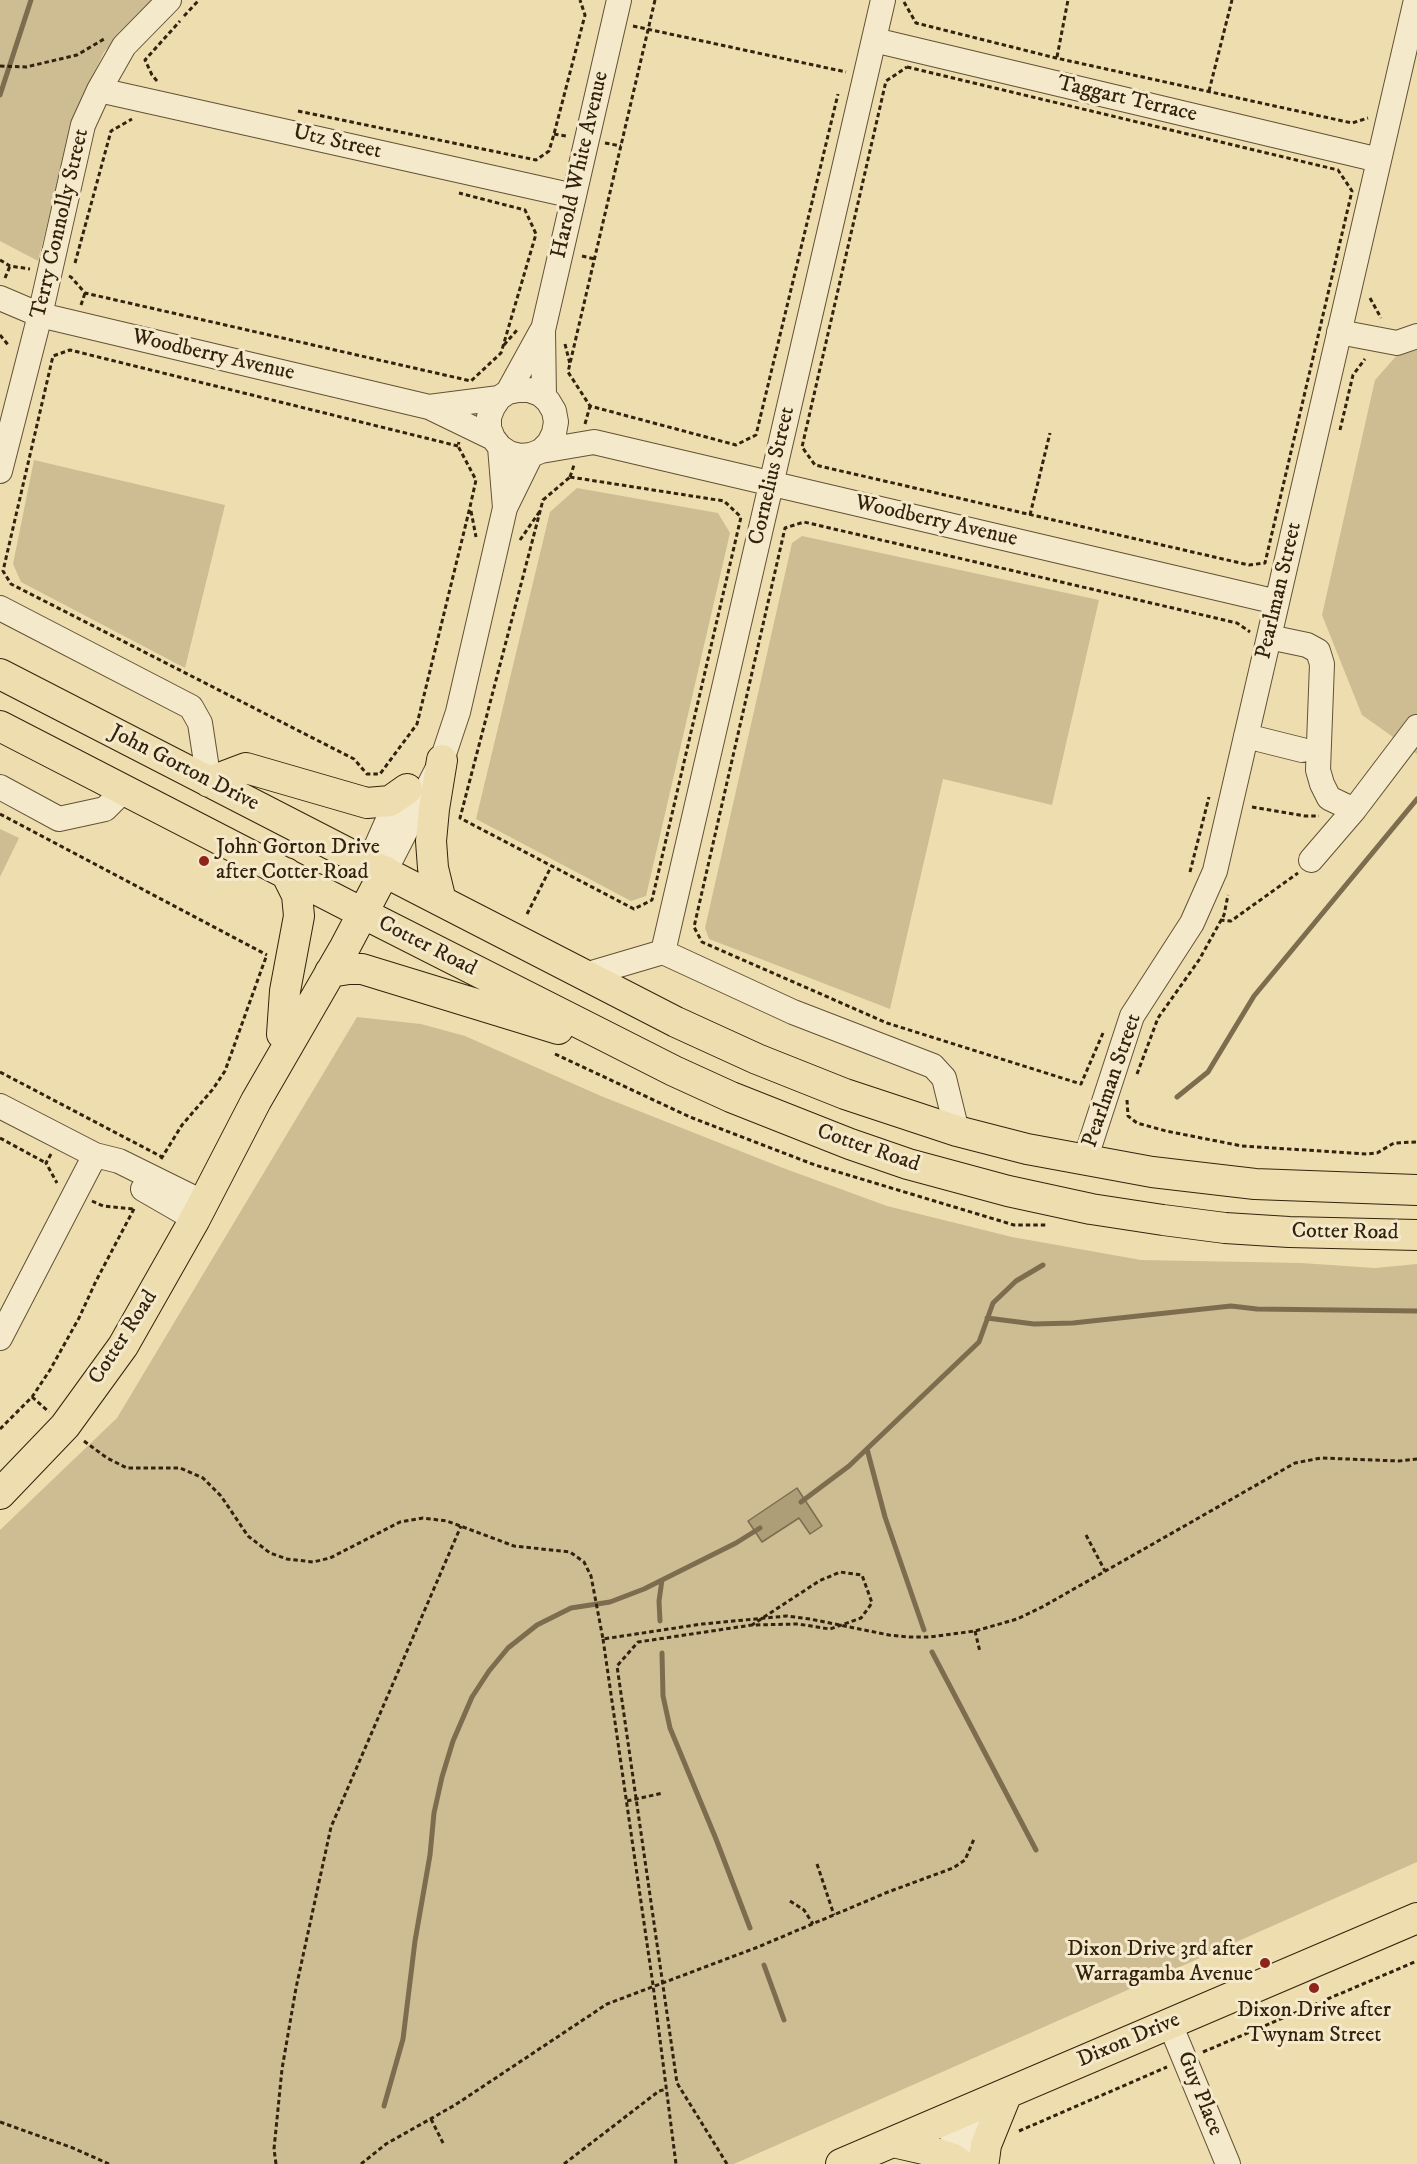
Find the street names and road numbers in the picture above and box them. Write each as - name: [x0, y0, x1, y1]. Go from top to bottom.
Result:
- street label: Harold White Avenue: [547, 69, 615, 261]
- street label: Taggart Terrace: [1055, 71, 1199, 129]
- street label: Utz Street: [290, 120, 384, 166]
- street label: Terry Connolly Street: [26, 126, 96, 322]
- street label: Woodberry Avenue: [129, 324, 297, 388]
- street label: Cornelius Street: [744, 404, 802, 548]
- street label: Woodberry Avenue: [852, 490, 1020, 554]
- street label: Pearlman Street: [1251, 520, 1309, 662]
- street label: John Gorton Drive: [105, 720, 263, 818]
- street label: Cotter Road: [373, 911, 481, 983]
- street label: Pearlman Street: [1078, 1011, 1148, 1151]
- street label: Cotter Road: [813, 1119, 923, 1179]
- street label: Cotter Road: [1291, 1219, 1399, 1247]
- street label: Cotter Road: [84, 1286, 164, 1390]
- street label: Dixon Drive: [1074, 2008, 1184, 2074]
- street label: Guy Place: [1170, 2048, 1228, 2140]

